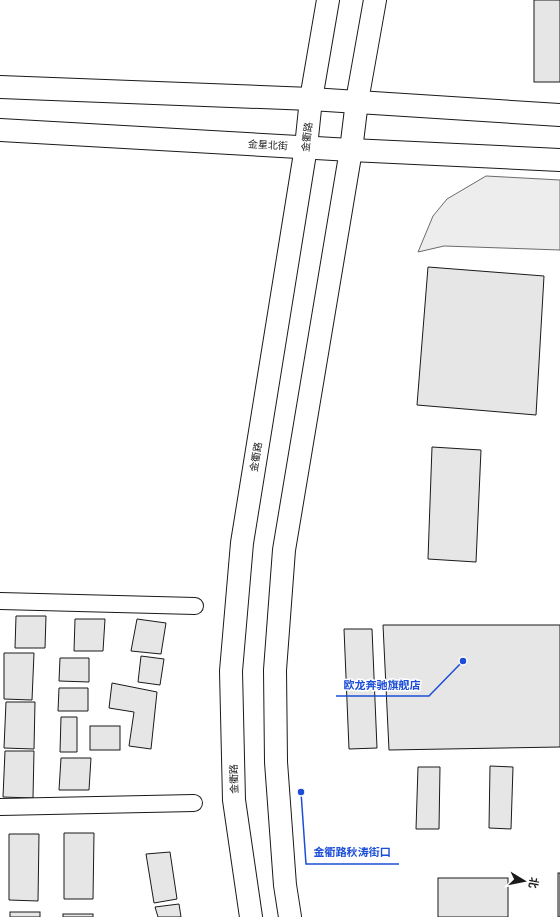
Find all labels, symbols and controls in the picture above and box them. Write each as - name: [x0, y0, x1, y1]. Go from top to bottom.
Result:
- street label: 金衢路: [300, 121, 314, 153]
- street label: 金星北街: [248, 138, 288, 152]
- street label: 金衢路: [248, 441, 264, 473]
- callout: 欧龙奔驰旗舰店: [336, 673, 429, 696]
- text: 欧龙奔驰旗舰店: [344, 679, 421, 692]
- street label: 金衢路: [228, 764, 240, 794]
- callout: 金衢路秋涛街口: [306, 841, 399, 864]
- text: 金衢路秋涛街口: [314, 846, 391, 859]
- north arrow: [504, 861, 544, 901]
- text: 北: [526, 876, 541, 889]

